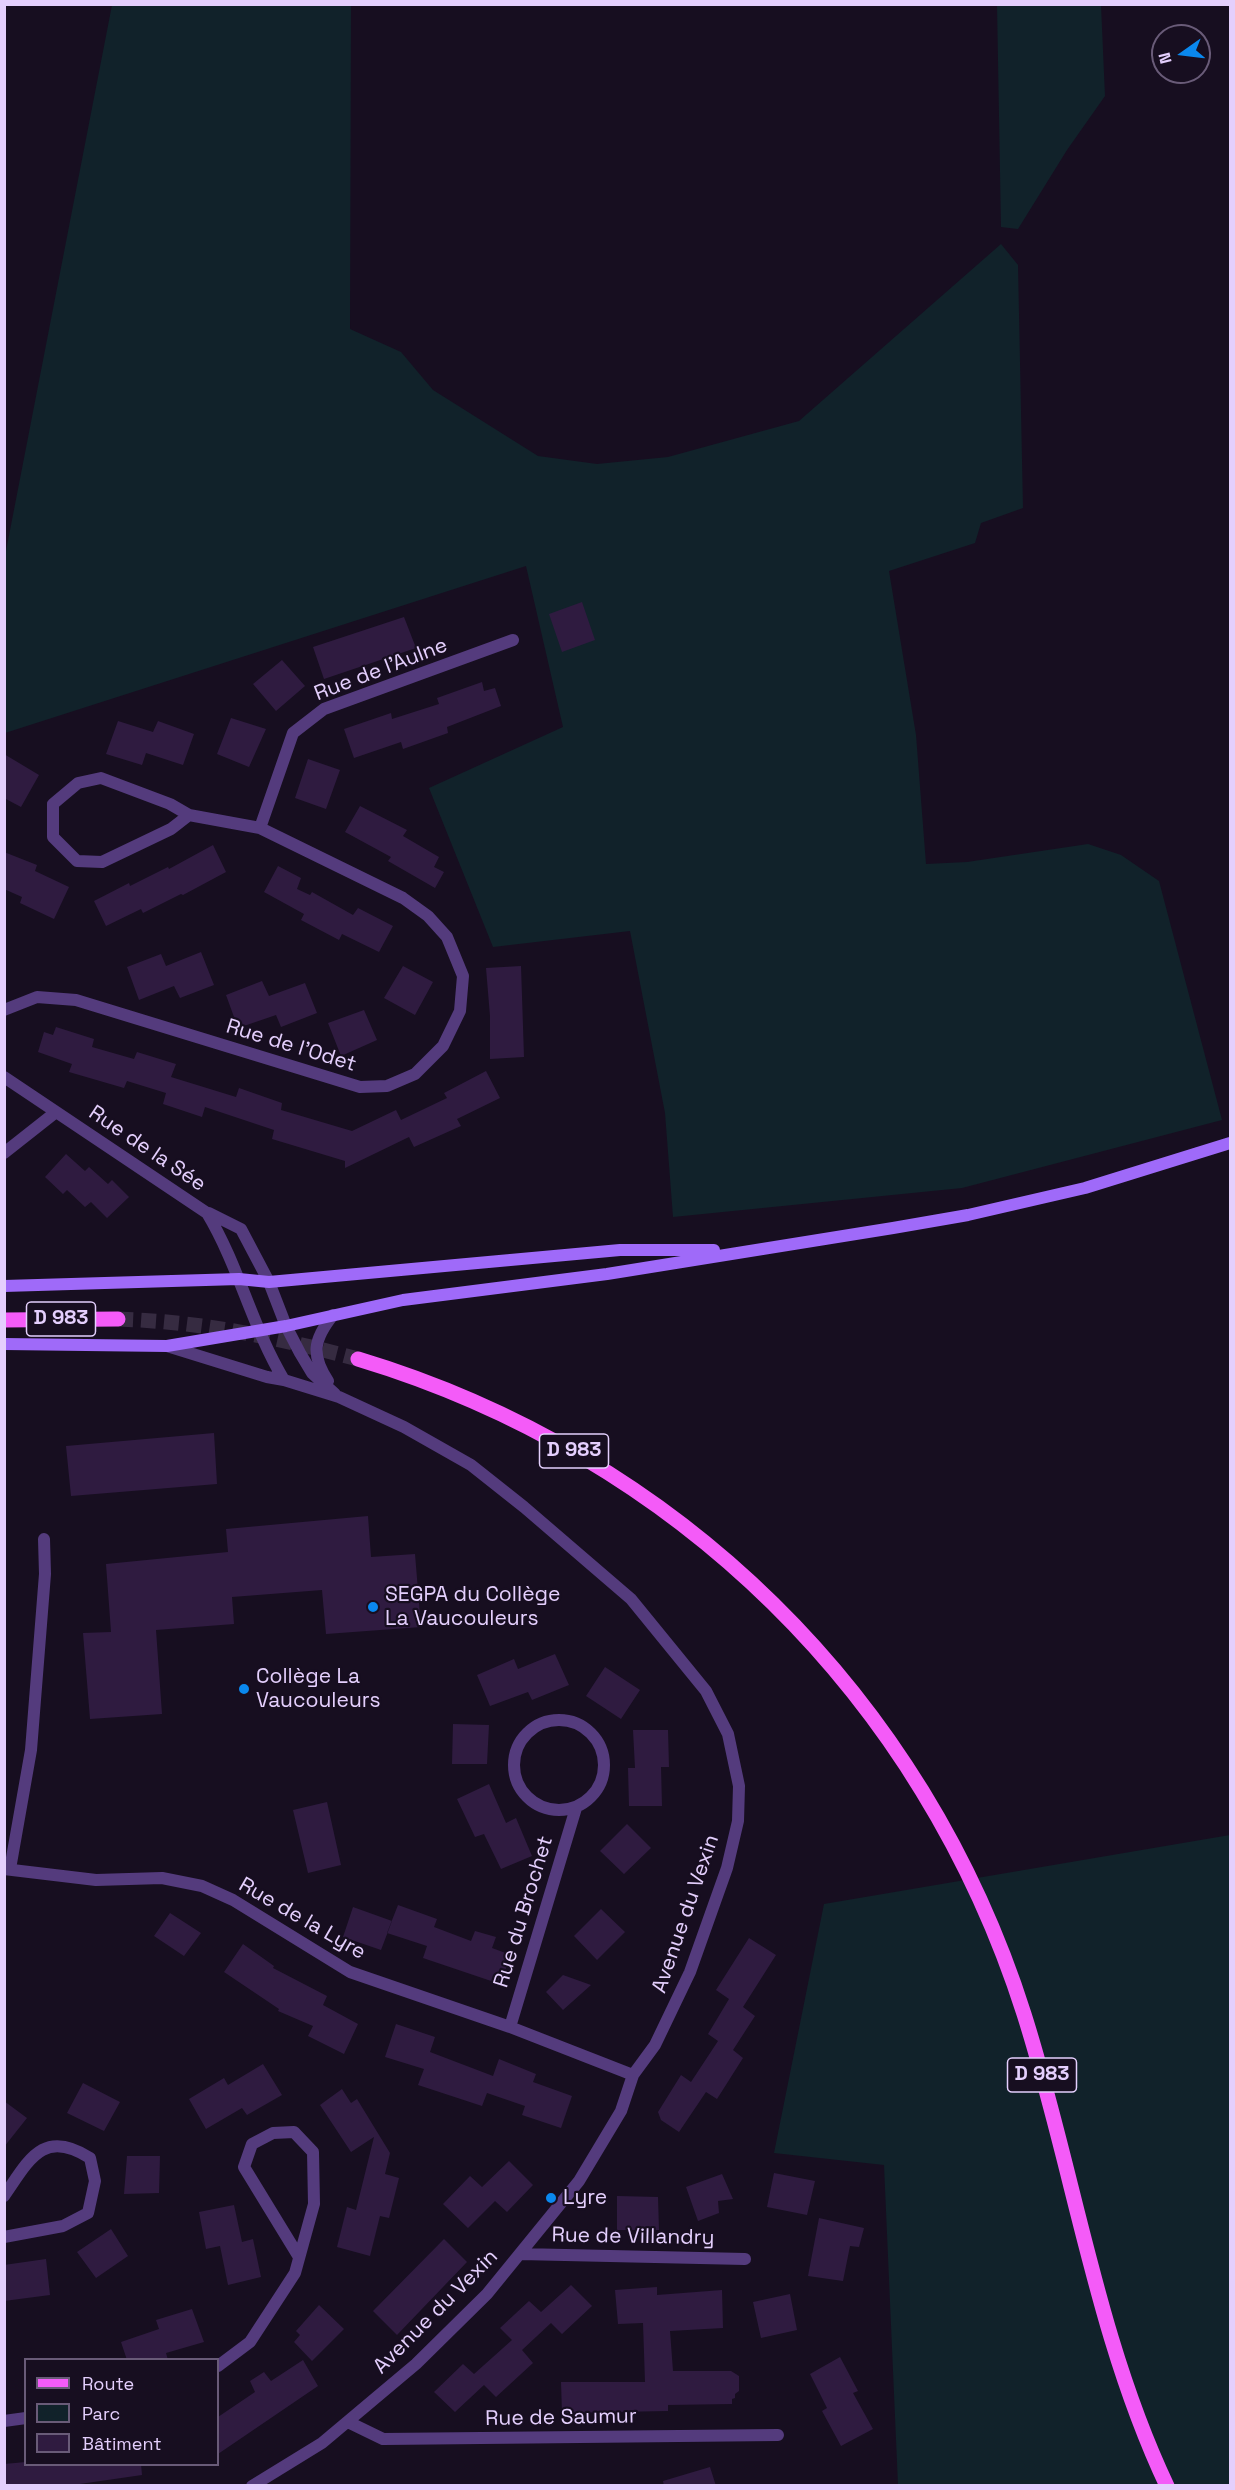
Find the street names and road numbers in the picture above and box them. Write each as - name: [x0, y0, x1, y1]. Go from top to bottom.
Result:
- street label: Rue de l'Aulne: [311, 633, 451, 707]
- street label: Rue de l'Odet: [223, 1014, 359, 1078]
- street label: Rue de la Sée: [84, 1101, 210, 1197]
- road number: D 983: [26, 1302, 96, 1336]
- road number: D 983: [540, 1434, 608, 1468]
- street label: Avenue du Vexin: [647, 1832, 725, 1996]
- street label: Rue du Brochet: [489, 1833, 559, 1991]
- street label: Rue de la Lyre: [234, 1873, 370, 1965]
- road number: D 983: [1008, 2058, 1076, 2092]
- street label: Rue de Villandry: [551, 2223, 715, 2251]
- street label: Avenue du Vexin: [368, 2244, 504, 2380]
- street label: Rue de Saumur: [485, 2404, 637, 2432]

